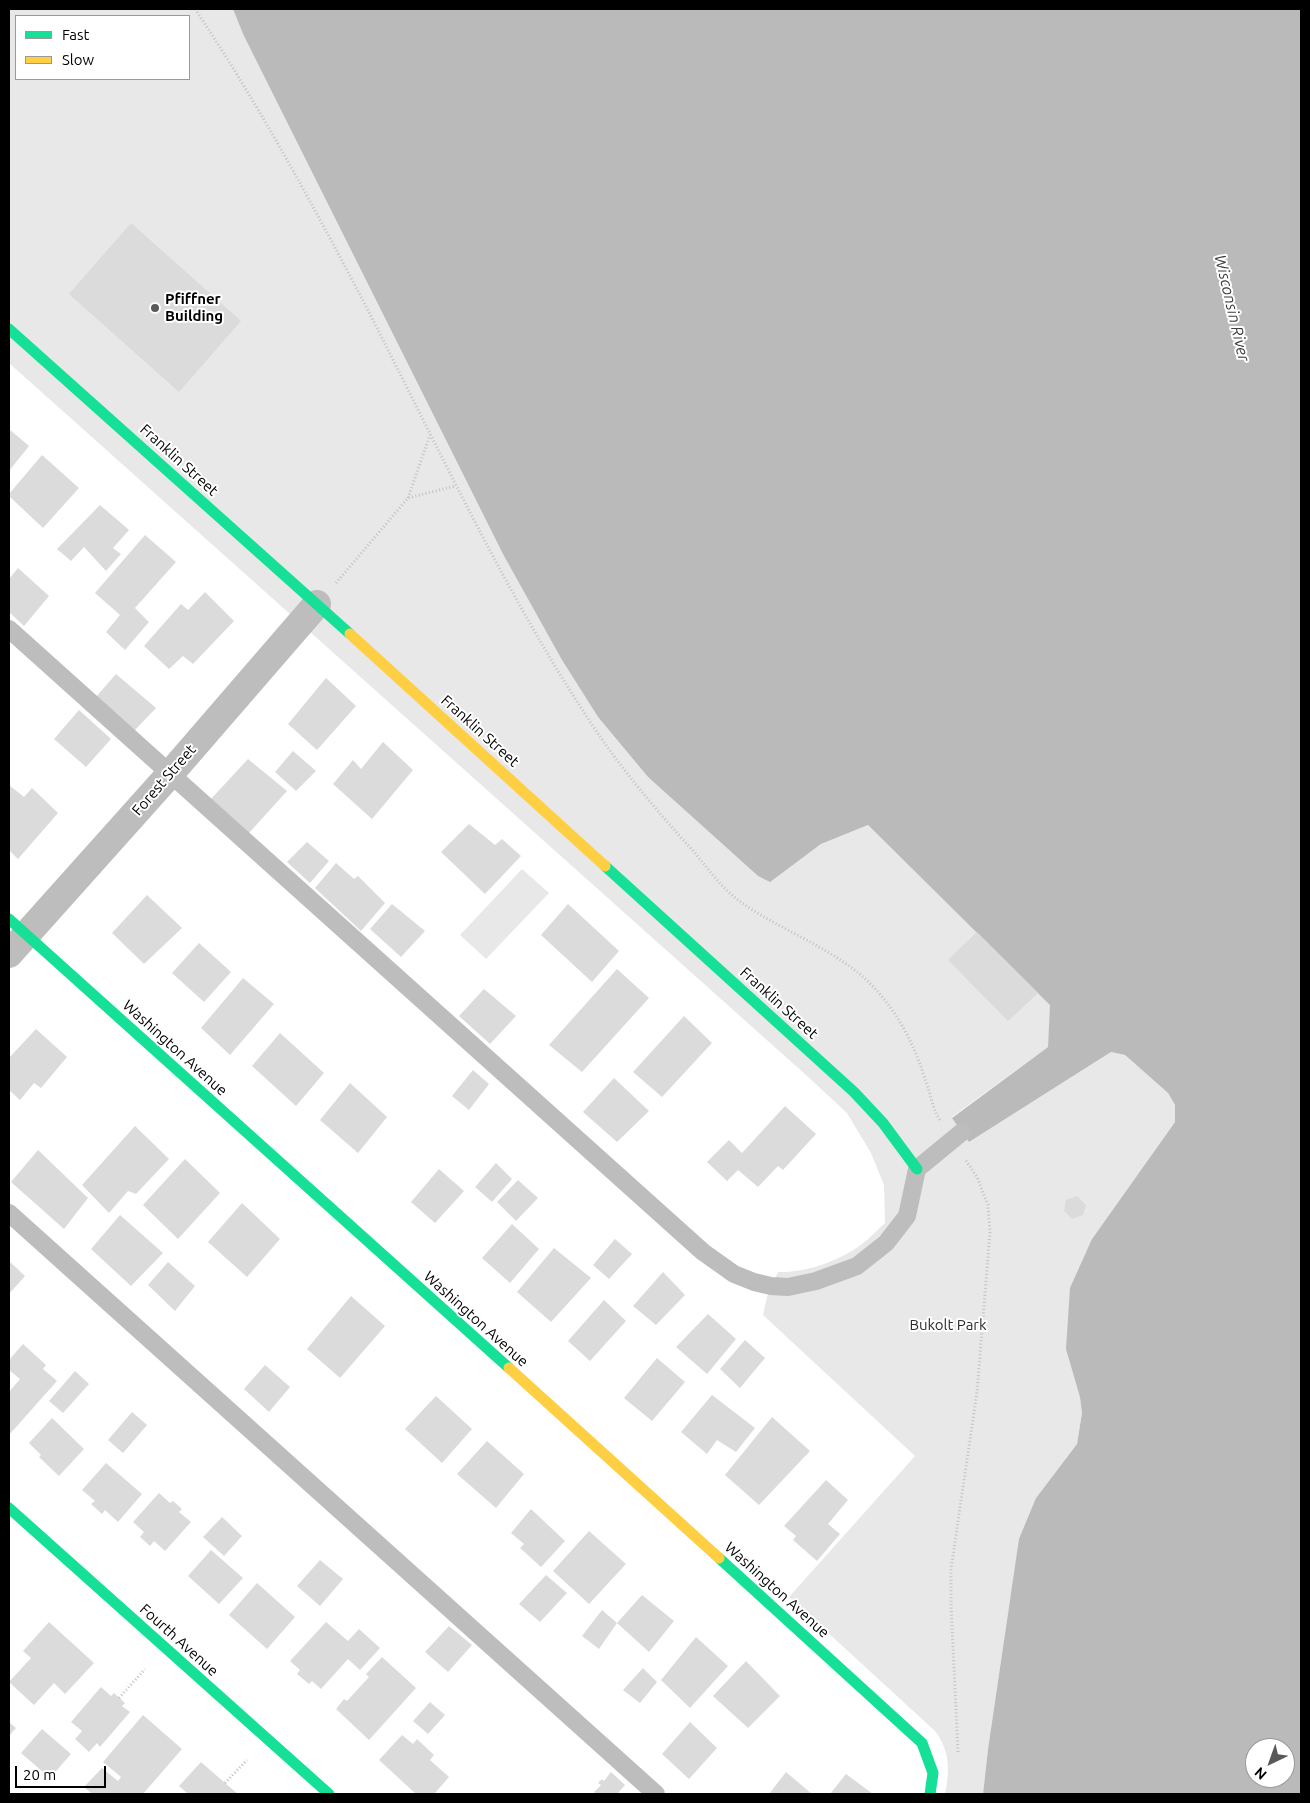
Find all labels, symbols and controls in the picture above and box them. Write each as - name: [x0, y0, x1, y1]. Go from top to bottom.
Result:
- legend: [15, 15, 190, 80]
- text: Fast: [62, 26, 89, 43]
- text: Slow: [62, 51, 94, 68]
- water label: Wisconsin River: [1210, 253, 1254, 363]
- place label: Pfiffner Building: [165, 290, 223, 325]
- marker: Pfiffner Building: [149, 302, 161, 314]
- street label: Franklin Street: [136, 420, 222, 500]
- street label: Franklin Street: [437, 691, 523, 771]
- street label: Forest Street: [128, 741, 200, 819]
- street label: Franklin Street: [736, 963, 822, 1043]
- street label: Washington Avenue: [119, 996, 231, 1100]
- street label: Washington Avenue: [420, 1267, 532, 1371]
- park label: Bukolt Park: [909, 1316, 987, 1334]
- street label: Washington Avenue: [721, 1538, 833, 1642]
- street label: Fourth Avenue: [136, 1600, 222, 1680]
- north arrow: [1245, 1738, 1295, 1788]
- scale bar: [18, 1756, 109, 1788]
- text: N: [1251, 1764, 1270, 1783]
- text: 20 m: [23, 1766, 56, 1783]

